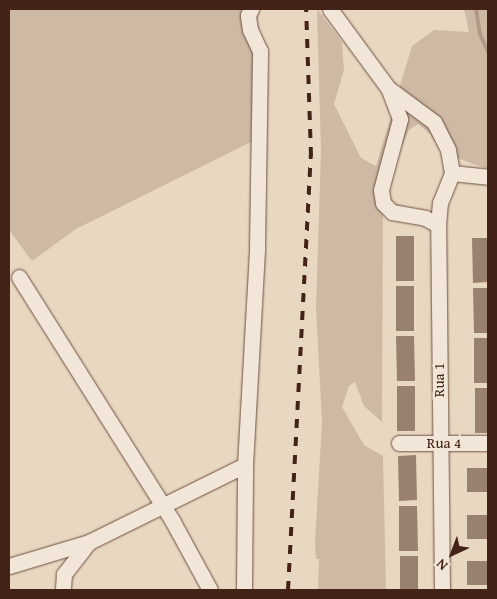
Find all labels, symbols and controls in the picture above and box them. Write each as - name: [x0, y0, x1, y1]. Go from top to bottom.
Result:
- street label: Rua 1: [430, 363, 448, 397]
- street label: Rua 4: [427, 434, 461, 452]
- north arrow: [427, 529, 477, 579]
- text: N: [432, 554, 452, 575]

